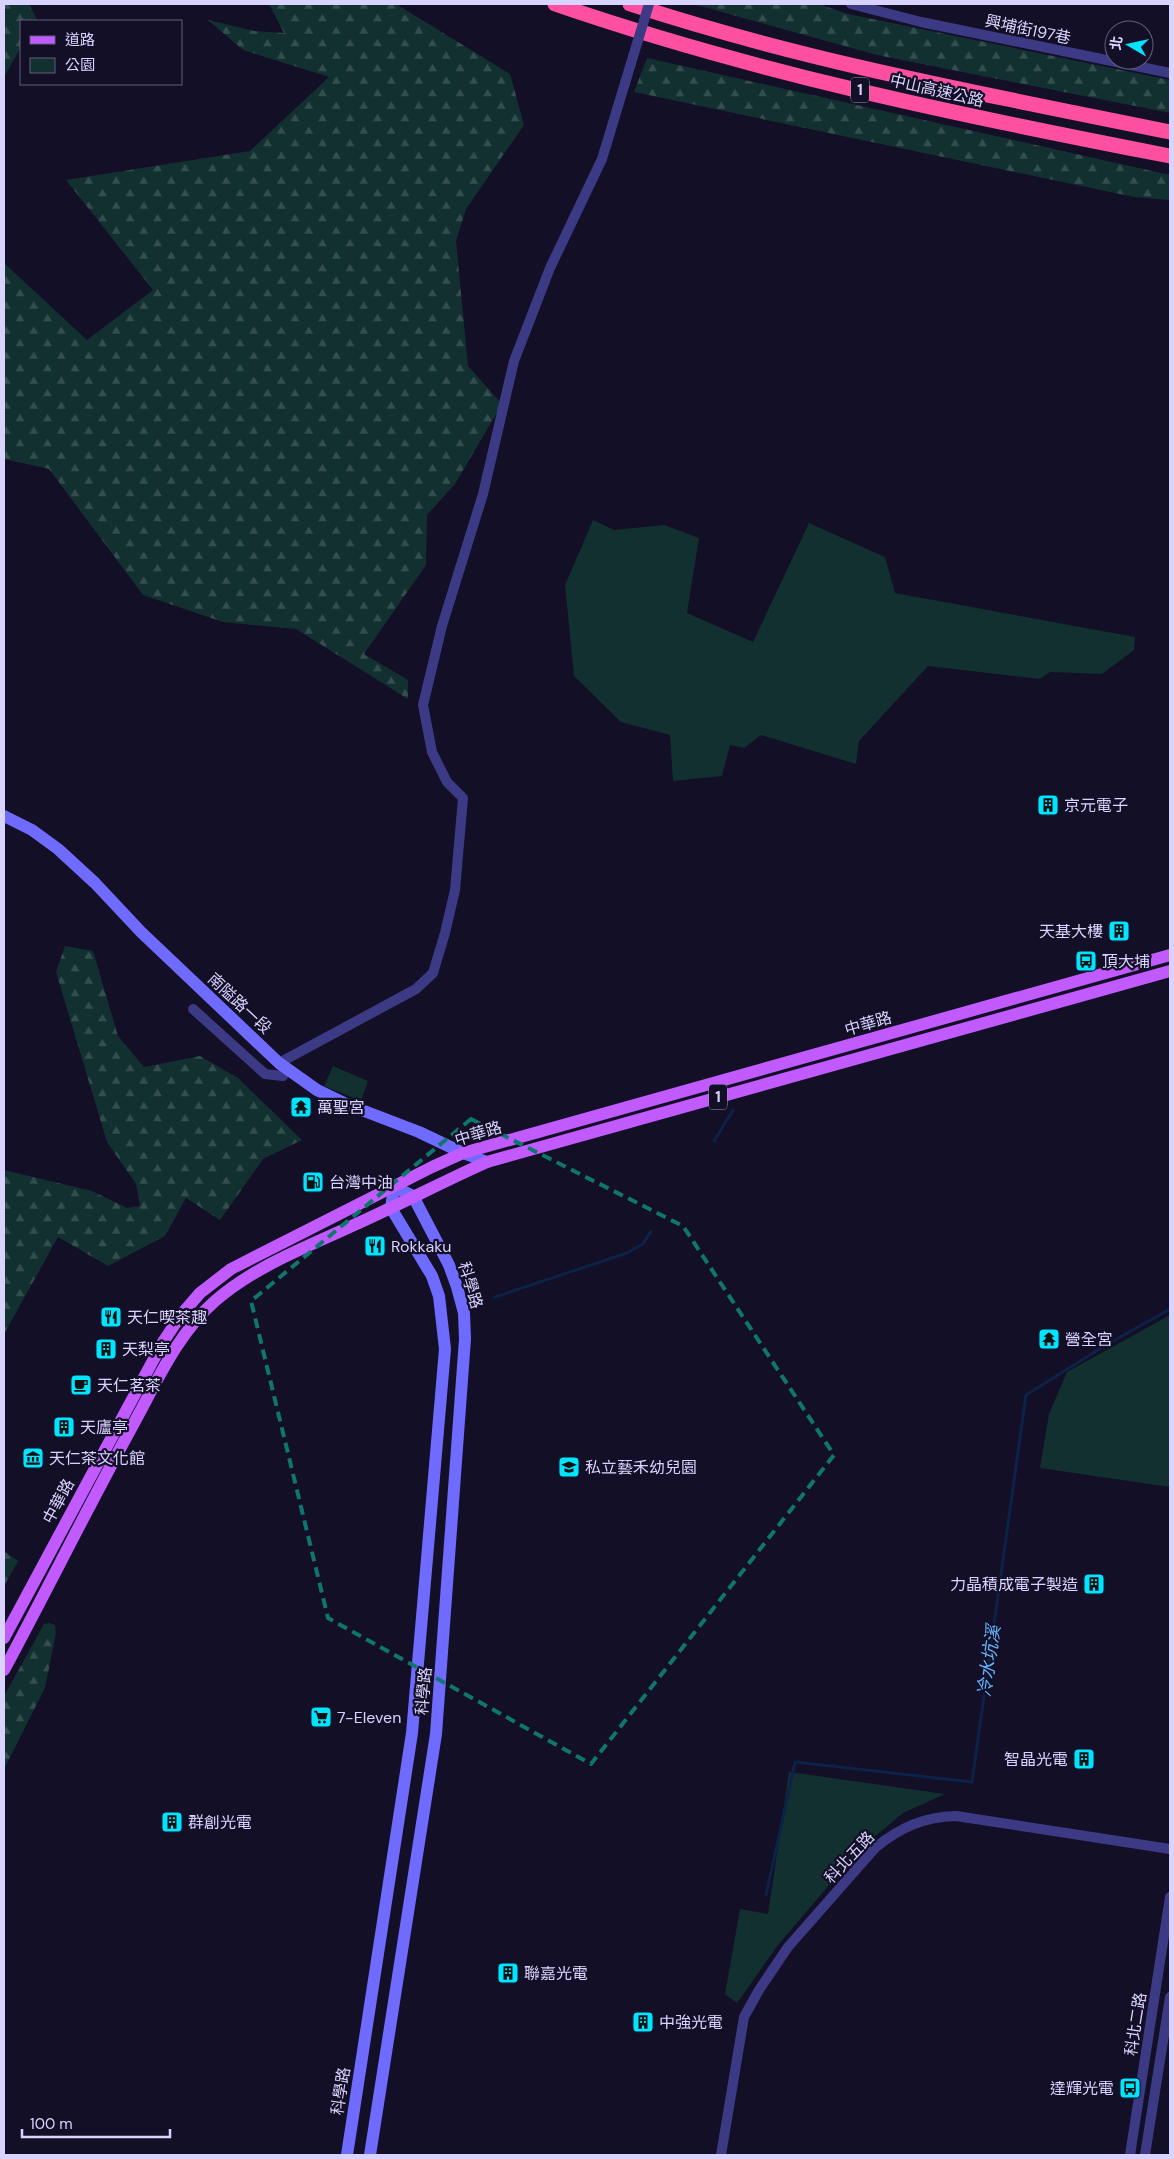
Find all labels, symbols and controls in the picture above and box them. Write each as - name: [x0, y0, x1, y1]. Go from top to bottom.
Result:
- street label: 興埔街197巷: [983, 10, 1073, 49]
- legend: [20, 20, 182, 85]
- north arrow: [1104, 20, 1154, 70]
- text: 道路: [65, 30, 95, 50]
- text: 北: [1106, 35, 1126, 51]
- text: 公園: [65, 55, 95, 75]
- street label: 中山高速公路: [888, 69, 986, 112]
- road number: 1: [851, 78, 869, 102]
- building icon: 京元電子: [1036, 793, 1060, 817]
- place label: 京元電子: [1064, 795, 1128, 816]
- building icon: 天基大樓: [1107, 919, 1131, 943]
- place label: 天基大樓: [1039, 921, 1103, 942]
- bus stop icon: 頂大埔: [1074, 949, 1098, 973]
- place label: 頂大埔: [1102, 951, 1150, 972]
- street label: 南隘路一段: [203, 968, 276, 1038]
- street label: 中華路: [842, 1007, 894, 1040]
- road number: 1: [709, 1084, 727, 1110]
- temple icon: 萬聖宮: [289, 1095, 313, 1119]
- place label: 萬聖宮: [317, 1097, 365, 1118]
- street label: 中華路: [452, 1116, 504, 1151]
- fuel station icon: 台灣中油: [301, 1170, 325, 1194]
- place label: 台灣中油: [329, 1172, 393, 1193]
- restaurant icon: Rokkaku: [363, 1234, 387, 1258]
- place label: Rokkaku: [391, 1236, 452, 1257]
- street label: 科學路: [453, 1259, 488, 1311]
- restaurant icon: 天仁喫茶趣: [99, 1305, 123, 1329]
- place label: 天仁喫茶趣: [127, 1307, 207, 1328]
- temple icon: 營全宮: [1037, 1327, 1061, 1351]
- place label: 營全宮: [1065, 1329, 1113, 1350]
- building icon: 天梨亭: [94, 1337, 118, 1361]
- place label: 天梨亭: [122, 1339, 170, 1360]
- cafe icon: 天仁茗茶: [69, 1373, 93, 1397]
- place label: 天仁茗茶: [97, 1375, 161, 1396]
- building icon: 天廬亭: [52, 1415, 76, 1439]
- place label: 天廬亭: [80, 1417, 128, 1438]
- museum icon: 天仁茶文化館: [21, 1446, 45, 1470]
- place label: 天仁茶文化館: [49, 1448, 145, 1469]
- school or university icon: 私立藝禾幼兒園: [557, 1455, 581, 1479]
- place label: 私立藝禾幼兒園: [585, 1457, 697, 1478]
- street label: 中華路: [38, 1475, 79, 1527]
- building icon: 力晶積成電子製造: [1082, 1572, 1106, 1596]
- place label: 力晶積成電子製造: [950, 1574, 1078, 1595]
- water label: 冷水坑溪: [972, 1621, 1006, 1698]
- street label: 科學路: [411, 1666, 436, 1716]
- supermarket icon: 7-Eleven: [309, 1705, 333, 1729]
- place label: 7-Eleven: [337, 1707, 401, 1728]
- building icon: 智晶光電: [1072, 1747, 1096, 1771]
- place label: 智晶光電: [1004, 1749, 1068, 1770]
- building icon: 群創光電: [160, 1810, 184, 1834]
- place label: 群創光電: [188, 1812, 252, 1833]
- street label: 科北五路: [820, 1827, 879, 1888]
- building icon: 聯嘉光電: [496, 1961, 520, 1985]
- place label: 聯嘉光電: [524, 1963, 588, 1984]
- street label: 科北二路: [1120, 1991, 1151, 2057]
- building icon: 中強光電: [631, 2010, 655, 2034]
- place label: 中強光電: [659, 2012, 723, 2033]
- street label: 科學路: [326, 2066, 355, 2116]
- bus stop icon: 達輝光電: [1118, 2076, 1142, 2100]
- place label: 達輝光電: [1050, 2078, 1114, 2099]
- scale bar: [22, 2106, 170, 2138]
- text: 100 m: [30, 2114, 73, 2134]

